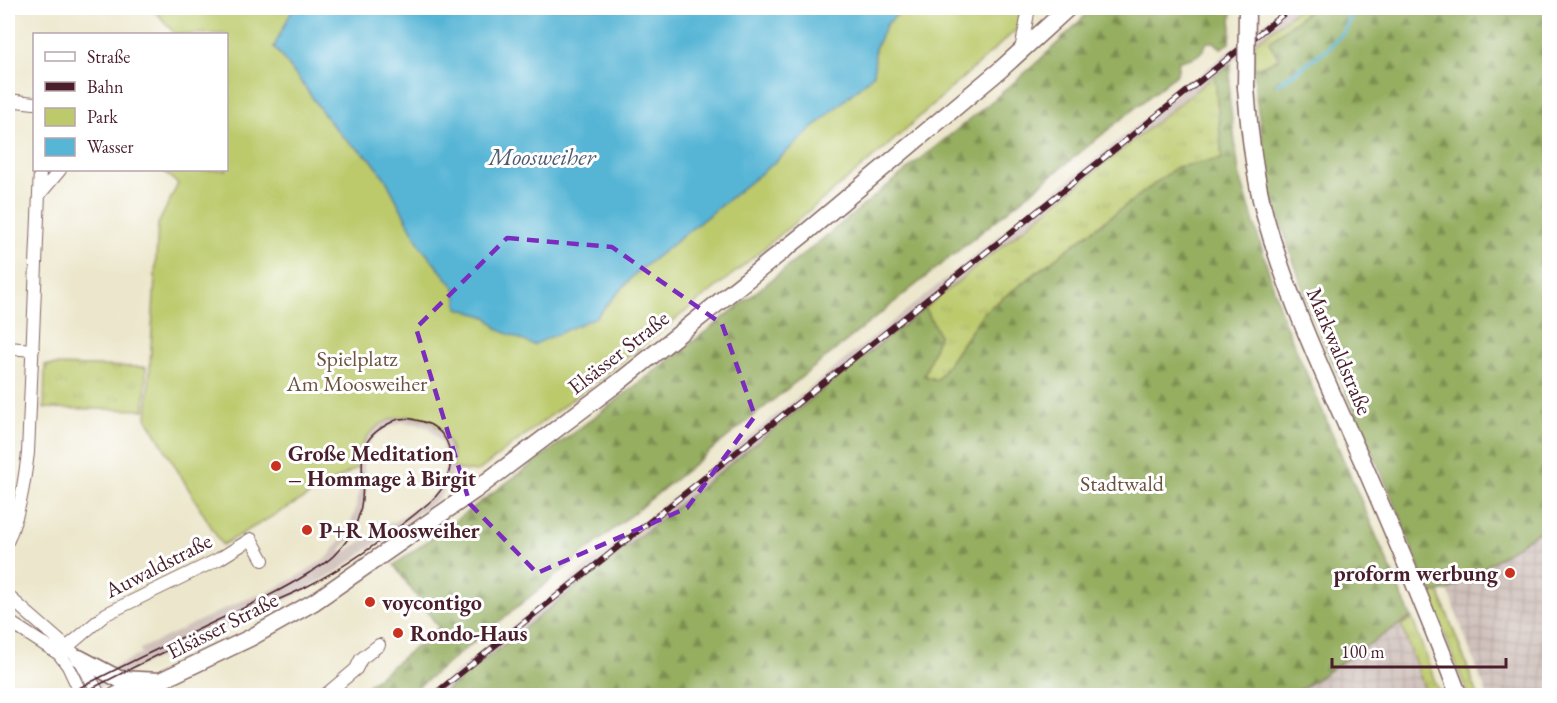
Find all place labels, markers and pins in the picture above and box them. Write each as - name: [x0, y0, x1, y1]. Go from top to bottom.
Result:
- place label: Große Meditation – Hommage à Birgit: [288, 439, 477, 493]
- marker: Große Meditation – Hommage à Birgit: [269, 459, 283, 473]
- place label: P+R Moosweiher: [319, 516, 481, 545]
- marker: P+R Moosweiher: [300, 523, 314, 537]
- place label: proform werbung: [1334, 559, 1499, 588]
- marker: proform werbung: [1503, 566, 1517, 580]
- place label: voycontigo: [382, 588, 482, 617]
- marker: voycontigo: [363, 595, 377, 609]
- place label: Rondo-Haus: [410, 619, 527, 648]
- marker: Rondo-Haus: [391, 626, 405, 640]

